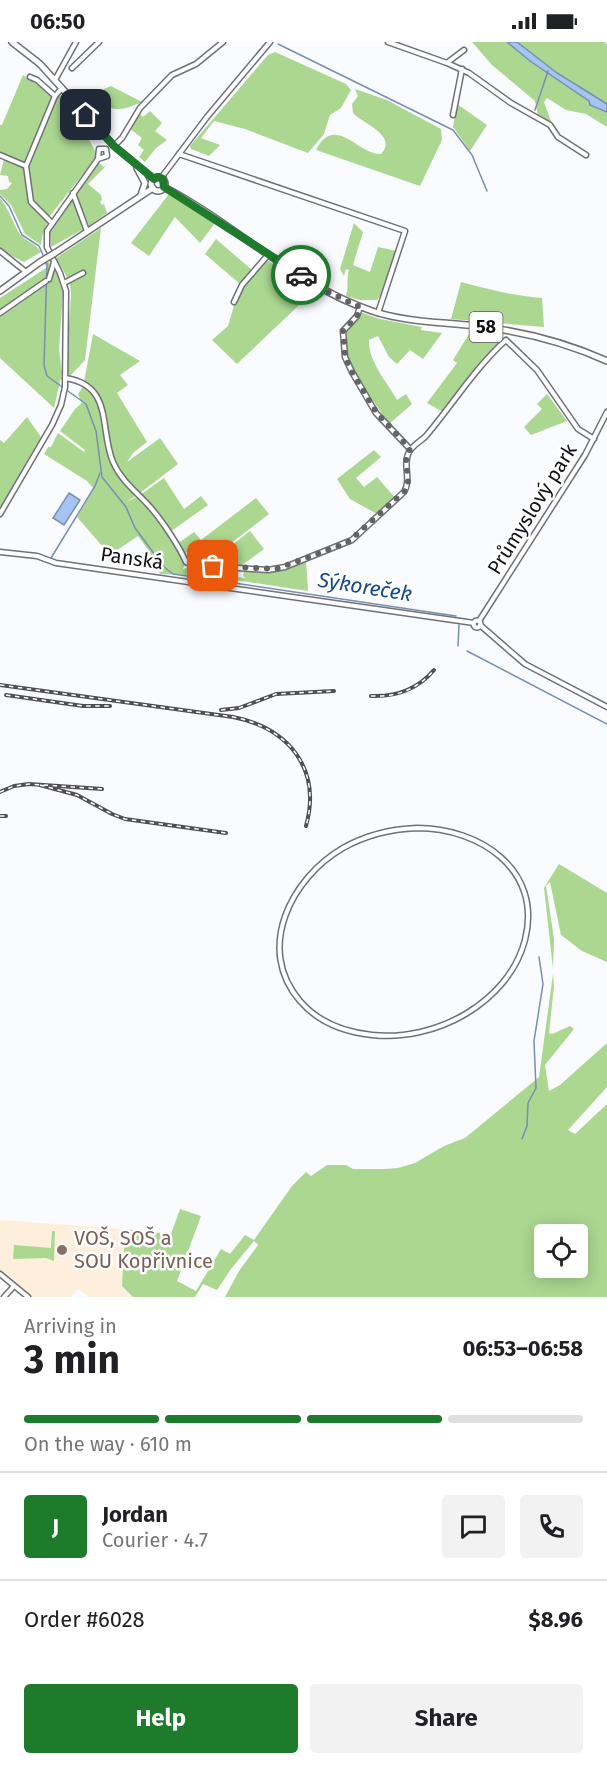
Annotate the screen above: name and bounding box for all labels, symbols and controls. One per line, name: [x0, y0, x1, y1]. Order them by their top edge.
text: 06:50: [30, 8, 85, 35]
pin: [60, 89, 111, 140]
icon: home: [69, 98, 102, 131]
courier: [271, 245, 331, 305]
icon: car: [285, 259, 318, 292]
road number: 58: [470, 312, 502, 342]
street label: Průmyslový park: [482, 439, 582, 579]
pin: [187, 540, 238, 591]
street label: Panská: [99, 542, 165, 574]
icon: bag: [196, 549, 229, 582]
water label: Sýkoreček: [315, 567, 414, 607]
map controls: [534, 1224, 588, 1278]
button: locate: [534, 1224, 588, 1278]
place label: VOŠ, SOŠ a SOU Kopřivnice: [74, 1226, 213, 1273]
marker: VOŠ, SOŠ a SOU Kopřivnice: [55, 1243, 69, 1257]
text: Arriving in: [24, 1314, 117, 1338]
text: 06:53–06:58: [462, 1335, 583, 1362]
text: 3 min: [24, 1337, 120, 1383]
text: On the way · 610 m: [24, 1432, 192, 1456]
button: chat: [442, 1495, 505, 1558]
button: phone: [520, 1495, 583, 1558]
text: Jordan: [102, 1501, 168, 1528]
text: J: [52, 1513, 59, 1540]
text: Courier · 4.7: [102, 1528, 208, 1552]
text: Order #6028: [24, 1606, 145, 1633]
text: $8.96: [529, 1606, 583, 1633]
button: Help: [24, 1684, 298, 1753]
button: Share: [310, 1684, 583, 1753]

